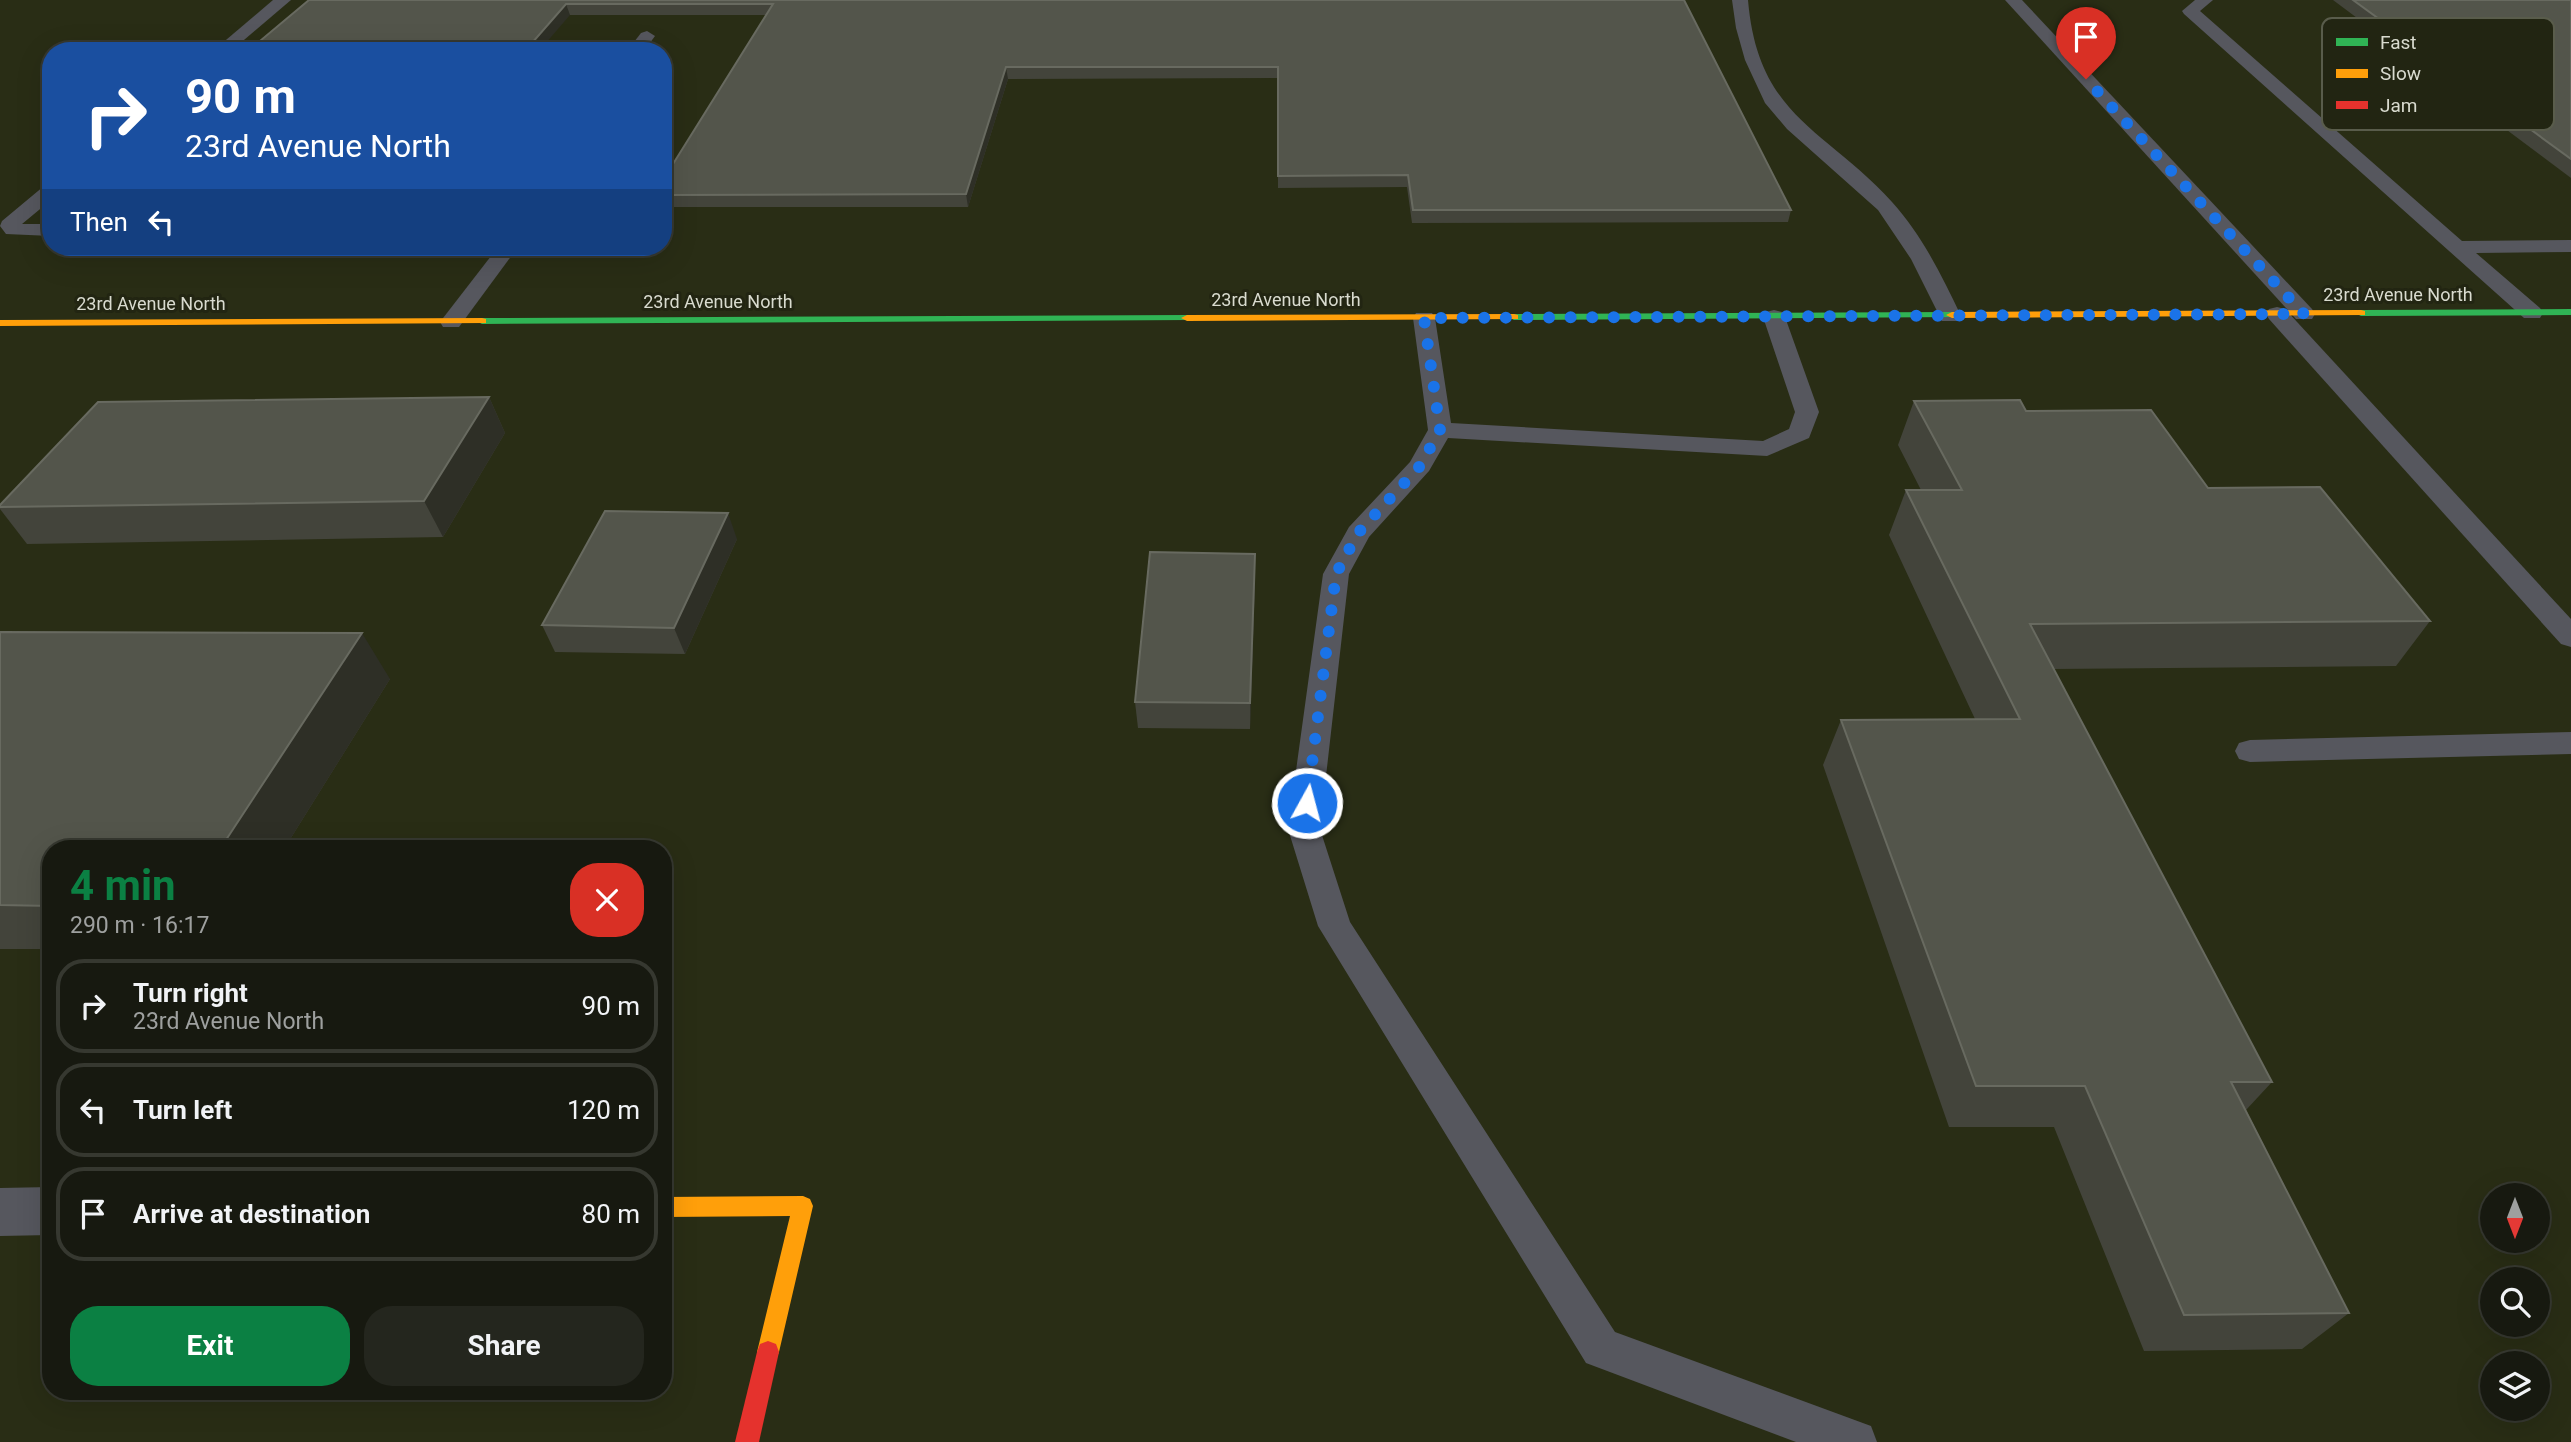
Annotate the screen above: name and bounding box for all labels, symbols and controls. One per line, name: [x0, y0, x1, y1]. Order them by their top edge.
pin: [2056, 7, 2116, 79]
icon: arrive: [2067, 18, 2105, 56]
legend: [2322, 18, 2554, 130]
text: Fast: [2380, 31, 2417, 54]
text: Slow: [2380, 62, 2421, 85]
text: 90 m: [185, 68, 296, 125]
icon: right: [70, 70, 161, 161]
text: Jam: [2380, 94, 2417, 117]
text: 23rd Avenue North: [185, 127, 451, 165]
icon: left: [142, 203, 180, 241]
text: Then: [70, 207, 128, 237]
street label: 23rd Avenue North: [2323, 284, 2473, 305]
street label: 23rd Avenue North: [1211, 289, 1361, 310]
street label: 23rd Avenue North: [643, 291, 793, 312]
street label: 23rd Avenue North: [76, 293, 226, 314]
position arrow: [1270, 766, 1344, 840]
text: 4 min: [70, 861, 176, 910]
button: close: [570, 863, 644, 937]
text: 290 m · 16:17: [70, 912, 209, 939]
text: Turn right: [133, 978, 248, 1008]
icon: right: [74, 987, 112, 1025]
text: 90 m: [582, 991, 640, 1021]
text: 23rd Avenue North: [133, 1008, 324, 1035]
icon: left: [74, 1091, 112, 1129]
text: Turn left: [133, 1095, 232, 1125]
text: 120 m: [567, 1095, 640, 1125]
north arrow: [2480, 1183, 2550, 1253]
map controls: [2480, 1183, 2550, 1421]
icon: arrive: [74, 1195, 112, 1233]
text: Arrive at destination: [133, 1199, 370, 1229]
text: 80 m: [582, 1199, 640, 1229]
button: search: [2480, 1267, 2550, 1337]
button: Exit: [70, 1306, 350, 1386]
button: Share: [364, 1306, 644, 1386]
button: layers: [2480, 1351, 2550, 1421]

